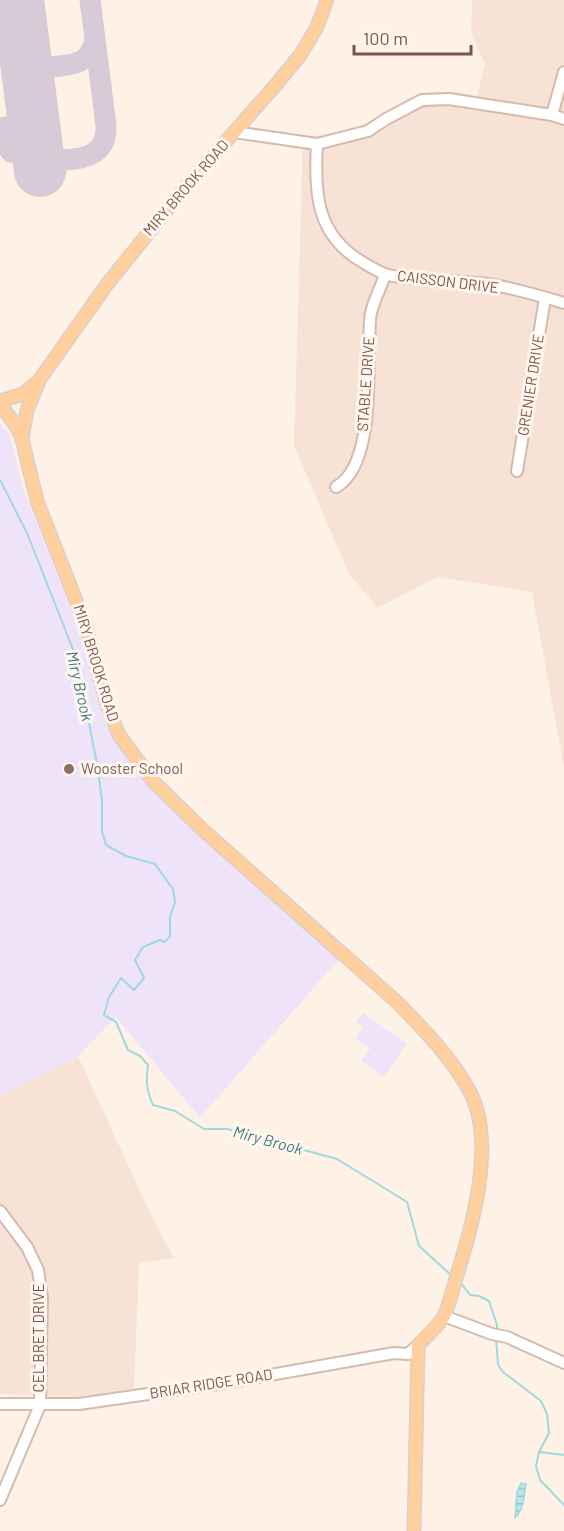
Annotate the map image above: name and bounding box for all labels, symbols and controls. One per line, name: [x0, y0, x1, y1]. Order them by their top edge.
scale bar: [354, 18, 471, 56]
text: 100 m: [363, 27, 408, 49]
street label: MIRY BROOK ROAD: [139, 136, 232, 239]
street label: CAISSON DRIVE: [396, 266, 500, 296]
street label: GRENIER DRIVE: [513, 333, 547, 437]
street label: STABLE DRIVE: [353, 336, 377, 432]
street label: MIRY BROOK ROAD: [71, 602, 123, 723]
water label: Miry Brook: [63, 649, 98, 723]
place label: Wooster School: [81, 759, 183, 777]
marker: Wooster School: [62, 762, 76, 776]
water label: Miry Brook: [231, 1121, 305, 1158]
street label: CEL BRET DRIVE: [29, 1284, 47, 1392]
street label: BRIAR RIDGE ROAD: [148, 1364, 274, 1402]

